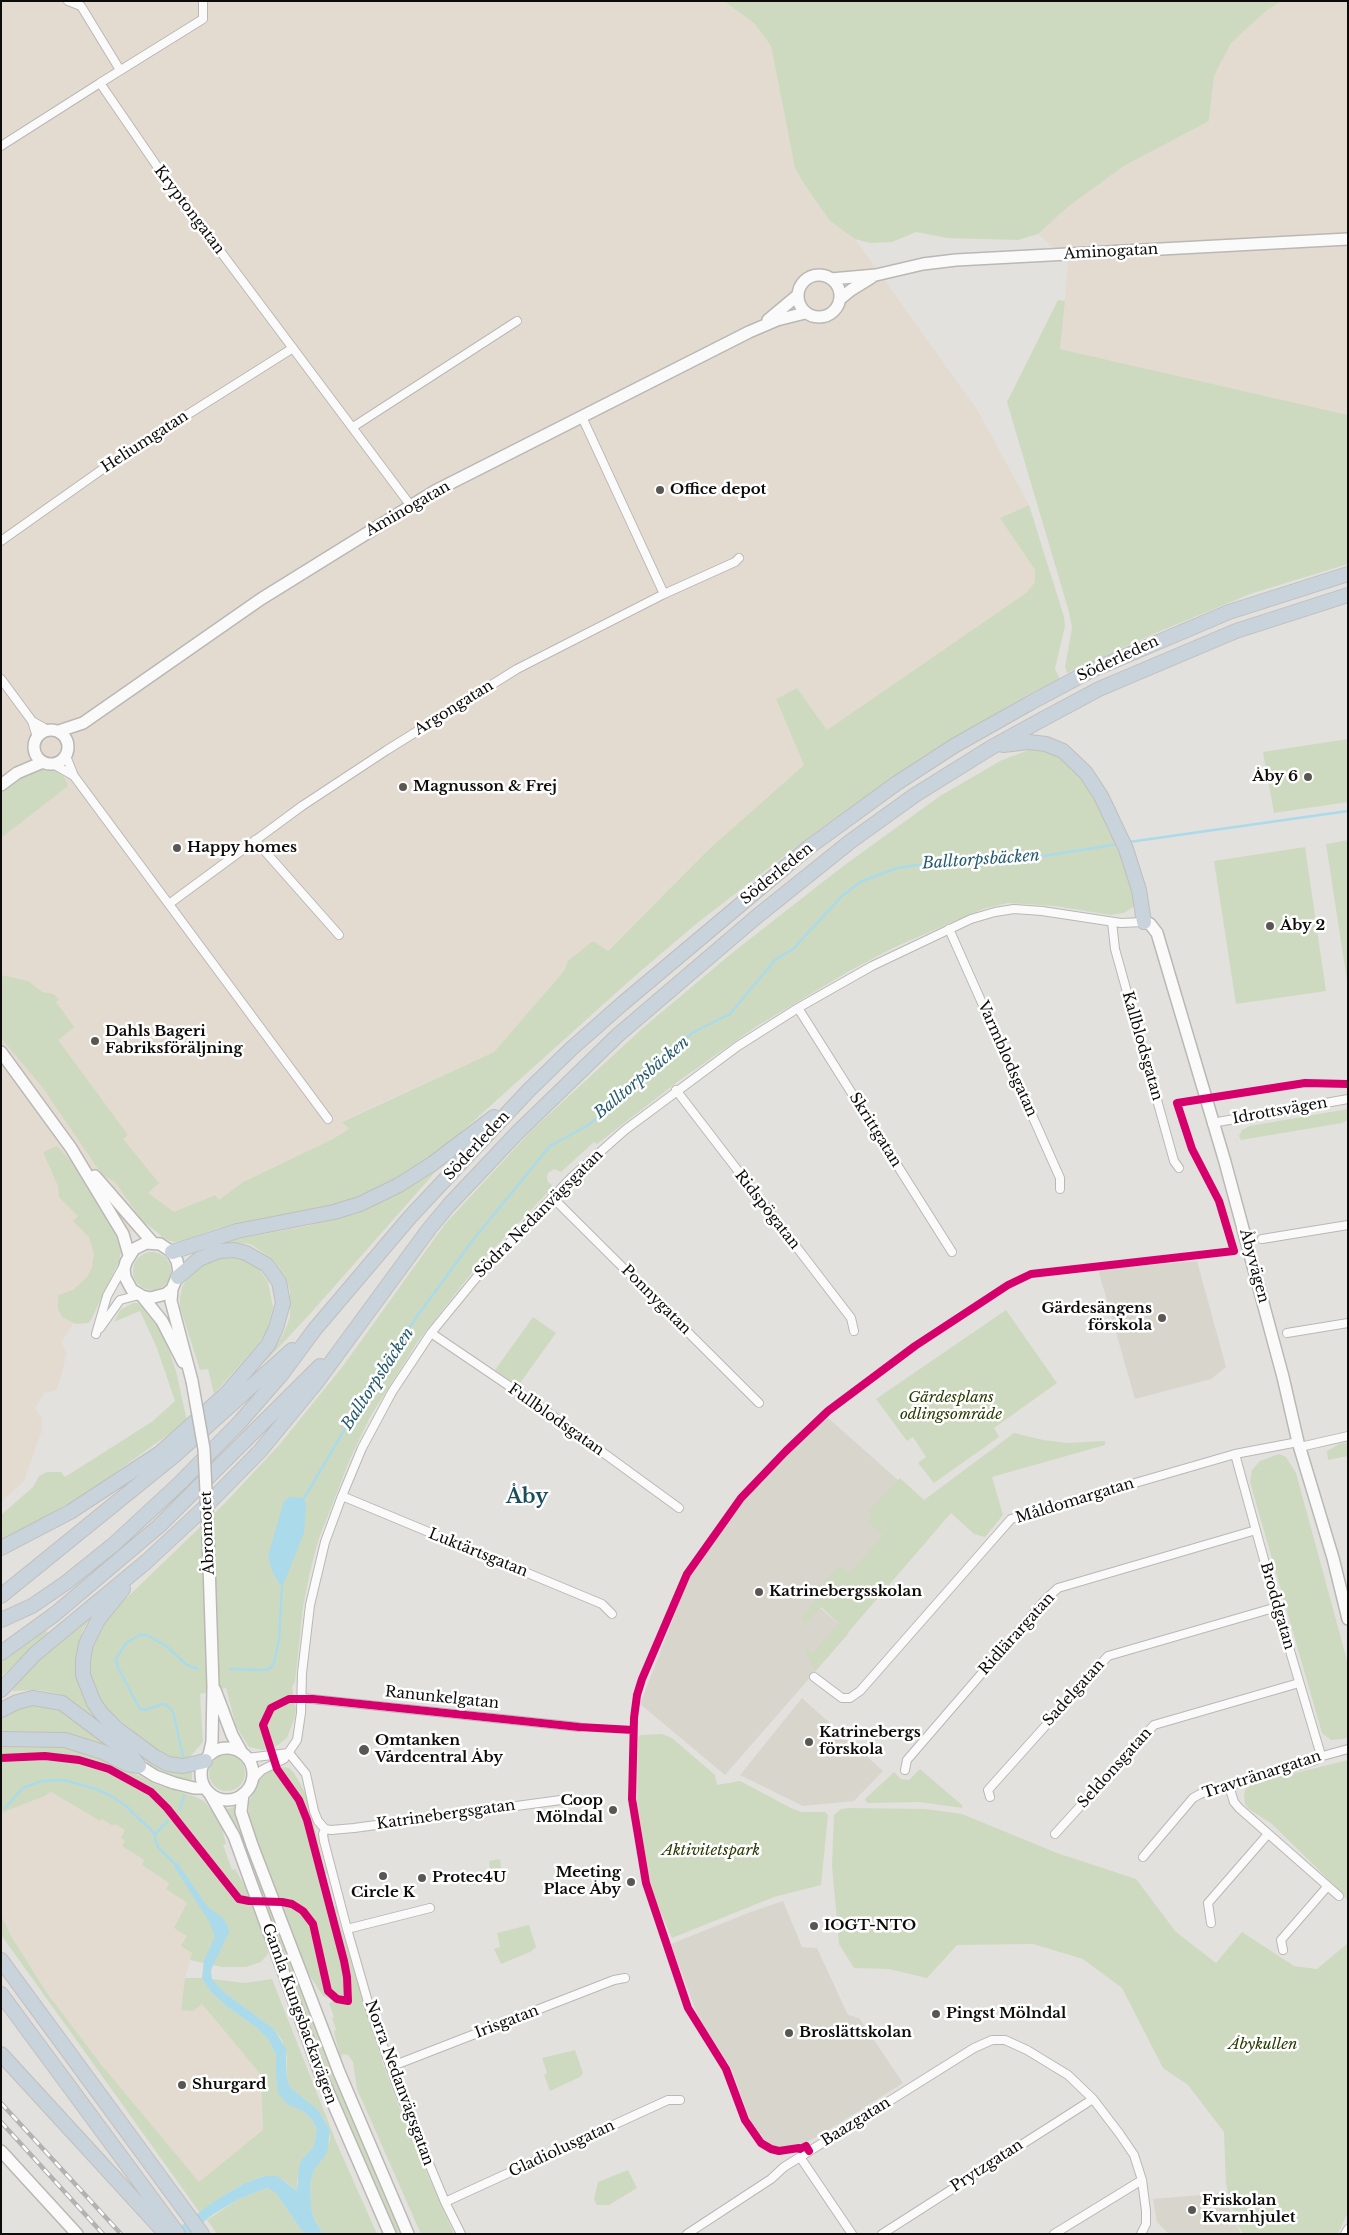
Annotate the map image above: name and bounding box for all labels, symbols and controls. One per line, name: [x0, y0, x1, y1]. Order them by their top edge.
street label: Kryptongatan: [150, 162, 228, 258]
street label: Aminogatan: [1063, 241, 1159, 263]
street label: Heliumgatan: [98, 407, 192, 477]
street label: Aminogatan: [363, 478, 453, 540]
place label: Office depot: [670, 481, 766, 499]
marker: Office depot: [654, 484, 666, 496]
street label: Söderleden: [1074, 632, 1162, 686]
street label: Argongatan: [411, 677, 497, 739]
place label: Åby 6: [1252, 768, 1298, 786]
marker: Åby 6: [1302, 771, 1314, 783]
place label: Magnusson & Frej: [413, 778, 557, 796]
marker: Magnusson & Frej: [397, 781, 409, 793]
place label: Happy homes: [187, 839, 297, 857]
street label: Söderleden: [737, 839, 817, 909]
marker: Happy homes: [171, 842, 183, 854]
water label: Balltorpsbäcken: [922, 846, 1040, 874]
place label: Åby 2: [1280, 917, 1325, 935]
marker: Åby 2: [1264, 920, 1276, 932]
street label: Kallblodsgatan: [1118, 989, 1166, 1103]
street label: Varmblodsgatan: [973, 998, 1041, 1120]
place label: Dahls Bageri Fabriksföräljning: [105, 1023, 243, 1058]
water label: Balltorpsbäcken: [591, 1033, 693, 1123]
marker: Dahls Bageri Fabriksföräljning: [89, 1035, 101, 1047]
street label: Skrittgatan: [845, 1090, 905, 1170]
street label: Idrottsvägen: [1231, 1094, 1329, 1128]
street label: Söderleden: [440, 1108, 514, 1184]
street label: Södra Nedanvägsgatan: [471, 1146, 607, 1282]
street label: Ridspögatan: [731, 1167, 803, 1253]
street label: Åbyvägen: [1235, 1227, 1273, 1305]
street label: Ponnygatan: [617, 1261, 695, 1339]
place label: Gärdesängens förskola: [1041, 1300, 1152, 1335]
marker: Gärdesängens förskola: [1156, 1312, 1168, 1324]
water label: Balltorpsbäcken: [338, 1324, 418, 1434]
street label: Fullblodsgatan: [505, 1380, 607, 1460]
park label: Gärdesplans odlingsområde: [900, 1389, 1002, 1424]
street label: Måldomargatan: [1014, 1474, 1136, 1528]
district label: Åby: [506, 1485, 548, 1509]
street label: Åbromotet: [198, 1491, 218, 1575]
street label: Luktärtsgatan: [426, 1525, 530, 1581]
street label: Broddgatan: [1256, 1560, 1298, 1652]
place label: Katrinebergsskolan: [769, 1583, 922, 1601]
marker: Katrinebergsskolan: [753, 1586, 765, 1598]
street label: Ridlärargatan: [975, 1589, 1059, 1679]
street label: Sadelgatan: [1039, 1656, 1109, 1730]
street label: Ranunkelgatan: [384, 1683, 500, 1713]
place label: Katrinebergs förskola: [819, 1724, 921, 1759]
street label: Seldonsgatan: [1074, 1724, 1156, 1812]
place label: Omtanken Vårdcentral Åby: [375, 1732, 503, 1767]
marker: Katrinebergs förskola: [803, 1736, 815, 1748]
marker: Omtanken Vårdcentral Åby: [357, 1743, 371, 1757]
street label: Travtränargatan: [1200, 1747, 1324, 1803]
place label: Coop Mölndal: [536, 1792, 603, 1827]
street label: Katrinebergsgatan: [376, 1796, 516, 1834]
marker: Coop Mölndal: [607, 1804, 619, 1816]
park label: Aktivitetspark: [662, 1842, 760, 1860]
place label: Meeting Place Åby: [543, 1864, 621, 1899]
place label: Protec4U: [432, 1869, 506, 1887]
marker: Circle K: [377, 1870, 389, 1882]
marker: Protec4U: [416, 1872, 428, 1884]
marker: Meeting Place Åby: [625, 1876, 637, 1888]
place label: Circle K: [351, 1884, 415, 1902]
place label: IOGT-NTO: [824, 1917, 916, 1935]
marker: IOGT-NTO: [808, 1920, 820, 1932]
street label: Gamla Kungsbackavägen: [258, 1921, 340, 2107]
street label: Norra Nedanvägsgatan: [361, 1998, 437, 2168]
street label: Irisgatan: [473, 2002, 541, 2042]
place label: Pingst Mölndal: [946, 2005, 1066, 2023]
marker: Pingst Mölndal: [930, 2008, 942, 2020]
place label: Broslättskolan: [799, 2024, 912, 2042]
marker: Broslättskolan: [783, 2027, 795, 2039]
park label: Åbykullen: [1229, 2036, 1297, 2054]
place label: Shurgard: [192, 2076, 266, 2094]
marker: Shurgard: [176, 2079, 188, 2091]
street label: Baazgatan: [818, 2094, 894, 2150]
street label: Gladiolusgatan: [506, 2117, 618, 2181]
street label: Prytzgatan: [947, 2136, 1027, 2196]
place label: Friskolan Kvarnhjulet: [1202, 2192, 1295, 2227]
marker: Friskolan Kvarnhjulet: [1186, 2204, 1198, 2216]

